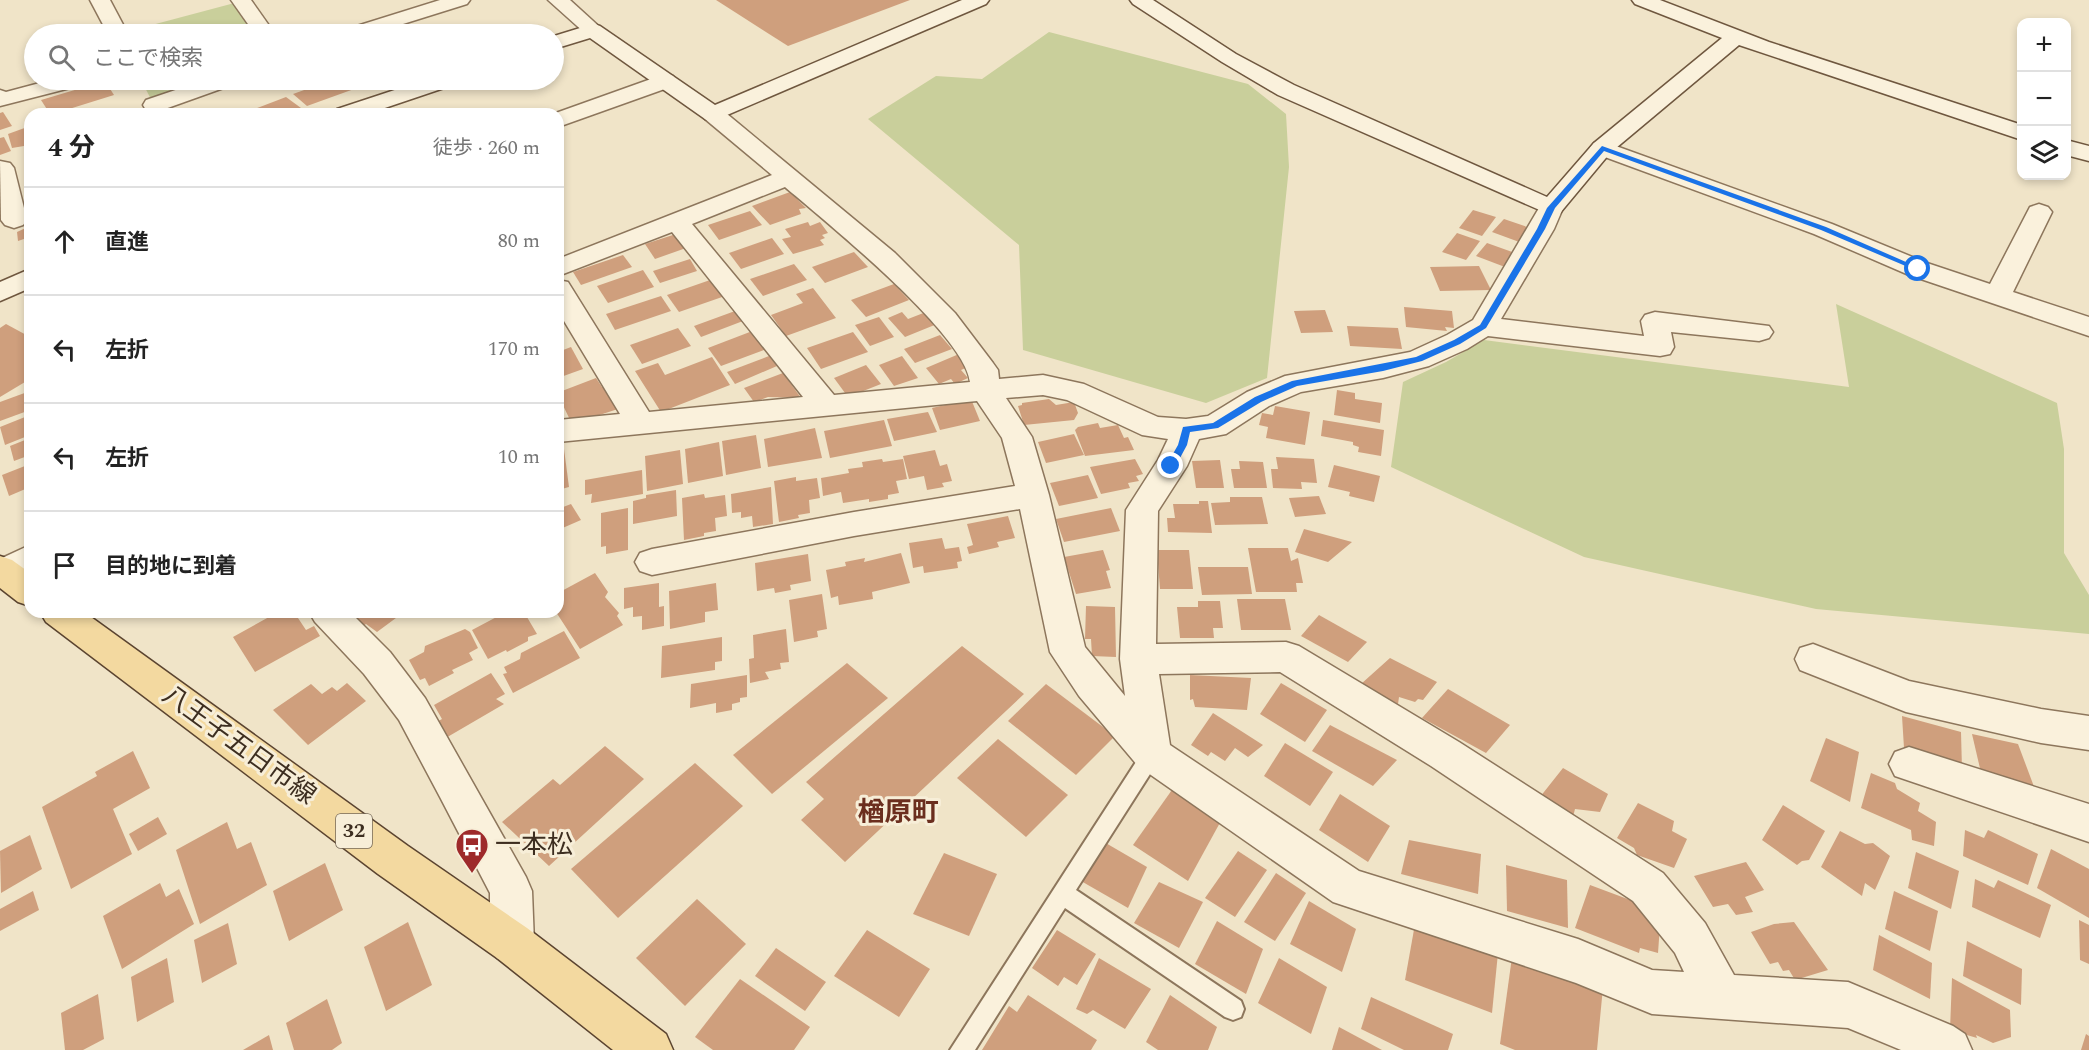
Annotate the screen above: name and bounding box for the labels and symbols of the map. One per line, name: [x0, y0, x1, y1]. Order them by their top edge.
route start: [1904, 255, 1930, 281]
route end: [1157, 452, 1183, 478]
street label: 八王子五日市線: [154, 675, 324, 815]
district label: 楢原町: [858, 792, 939, 834]
road number: 32: [336, 814, 372, 848]
place label: 一本松: [495, 825, 573, 865]
bus stop icon: 一本松: [454, 827, 490, 874]

